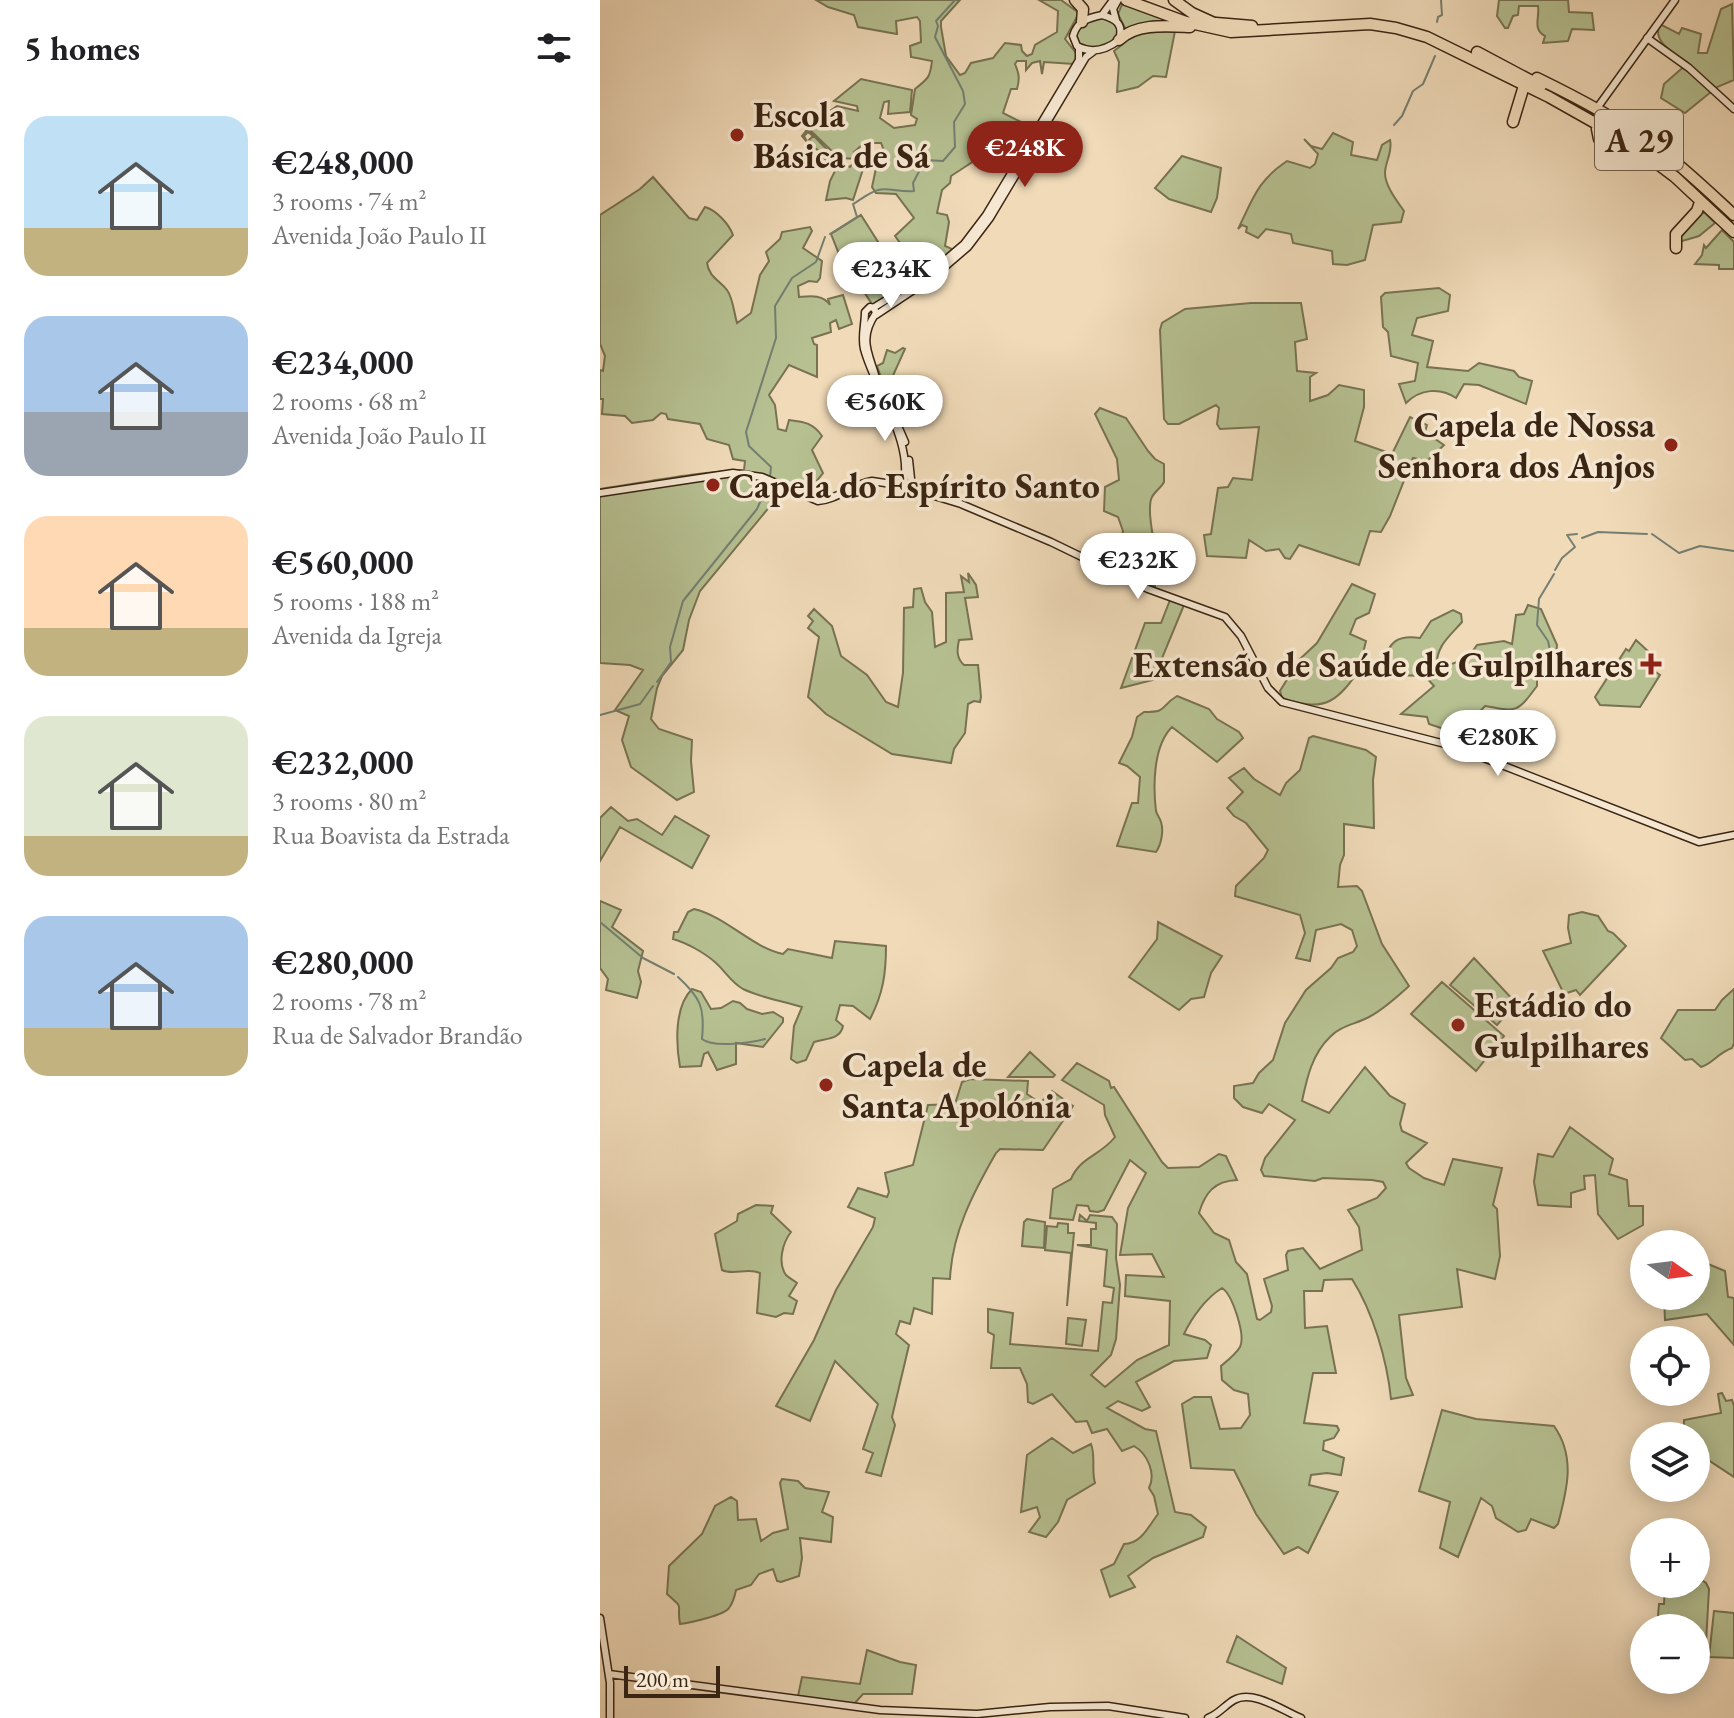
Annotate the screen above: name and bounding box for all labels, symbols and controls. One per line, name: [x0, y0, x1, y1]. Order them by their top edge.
text: 5 homes: [24, 26, 140, 70]
icon: filters: [532, 26, 576, 70]
place label: Escola Básica de Sá: [753, 91, 930, 179]
road number: A 29: [1595, 110, 1683, 170]
pin: €248K: [969, 121, 1081, 189]
marker: Escola Básica de Sá: [728, 126, 746, 144]
text: €248K: [985, 130, 1065, 164]
text: €248,000: [272, 140, 413, 184]
icon: home: [88, 148, 184, 244]
text: 3 rooms · 74 m²: [272, 184, 427, 218]
text: Avenida João Paulo II: [272, 218, 487, 252]
pin: €234K: [835, 242, 947, 310]
text: €234K: [851, 251, 931, 285]
text: €234,000: [272, 340, 413, 384]
icon: home: [88, 348, 184, 444]
pin: €560K: [829, 375, 941, 443]
text: 2 rooms · 68 m²: [272, 384, 427, 418]
text: €560K: [845, 384, 925, 418]
place label: Capela de Nossa Senhora dos Anjos: [1378, 401, 1655, 489]
text: Avenida João Paulo II: [272, 418, 487, 452]
marker: Capela de Nossa Senhora dos Anjos: [1662, 436, 1680, 454]
place label: Capela do Espírito Santo: [729, 462, 1100, 509]
marker: Capela do Espírito Santo: [704, 476, 722, 494]
pin: €232K: [1082, 533, 1194, 601]
text: €560,000: [272, 540, 413, 584]
text: €232K: [1098, 542, 1178, 576]
icon: home: [88, 548, 184, 644]
text: 5 rooms · 188 m²: [272, 584, 439, 618]
text: Avenida da Igreja: [272, 618, 442, 652]
place label: Extensão de Saúde de Gulpilhares: [1133, 641, 1633, 688]
marker: Extensão de Saúde de Gulpilhares: [1640, 653, 1662, 675]
pin: €280K: [1442, 710, 1554, 778]
text: €280K: [1458, 719, 1538, 753]
text: €232,000: [272, 740, 413, 784]
icon: home: [88, 748, 184, 844]
text: 3 rooms · 80 m²: [272, 784, 427, 818]
text: Rua Boavista da Estrada: [272, 818, 510, 852]
text: €280,000: [272, 940, 413, 984]
icon: home: [88, 948, 184, 1044]
place label: Estádio do Gulpilhares: [1474, 981, 1649, 1069]
text: 2 rooms · 78 m²: [272, 984, 427, 1018]
marker: Estádio do Gulpilhares: [1449, 1016, 1467, 1034]
text: Rua de Salvador Brandão: [272, 1018, 523, 1052]
place label: Capela de Santa Apolónia: [842, 1041, 1071, 1129]
marker: Capela de Santa Apolónia: [817, 1076, 835, 1094]
north arrow: [1630, 1230, 1710, 1310]
map controls: [1630, 1230, 1710, 1694]
button: locate: [1630, 1326, 1710, 1406]
button: layers: [1630, 1422, 1710, 1502]
button: +: [1630, 1518, 1710, 1598]
button: −: [1630, 1614, 1710, 1694]
scale bar: [624, 1662, 720, 1698]
text: 200 m: [636, 1665, 689, 1694]

